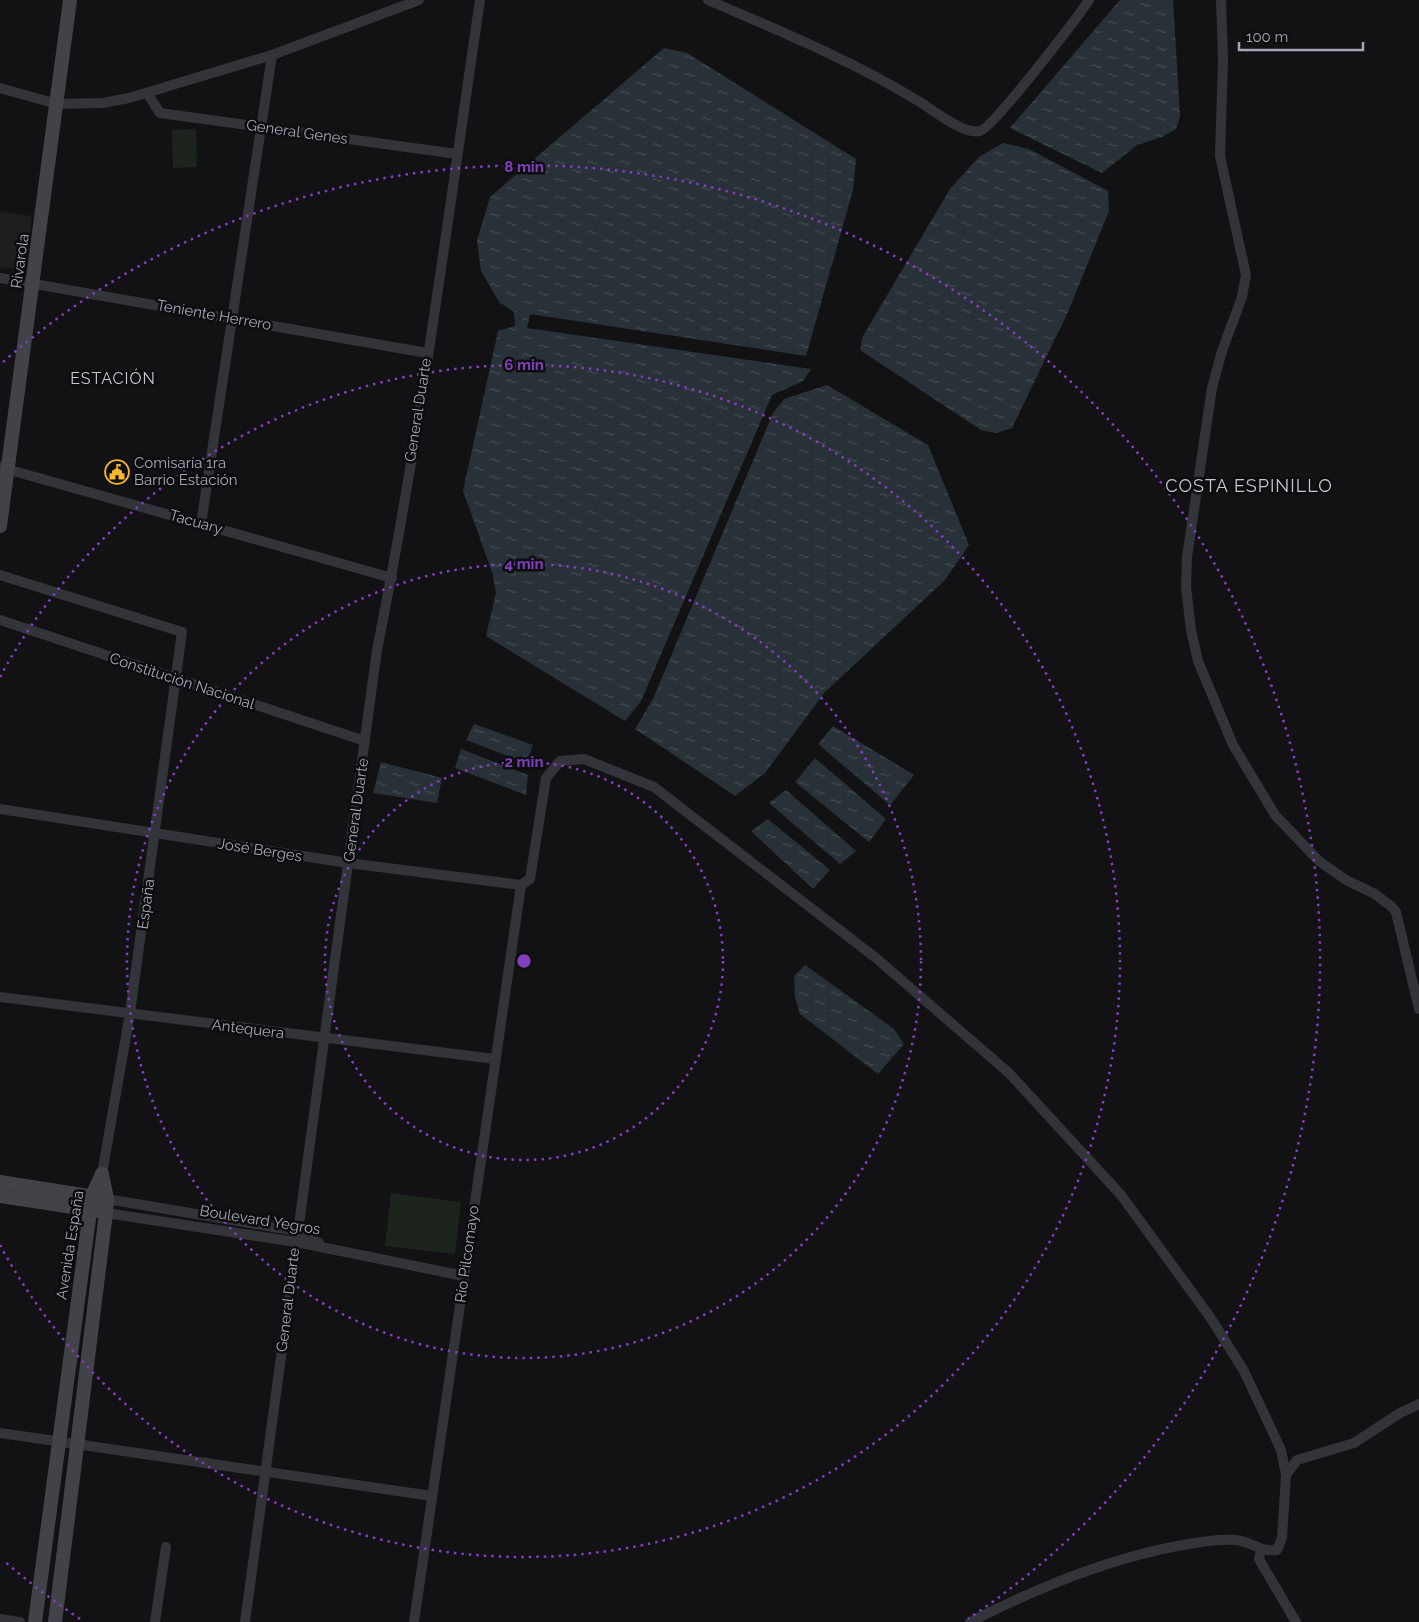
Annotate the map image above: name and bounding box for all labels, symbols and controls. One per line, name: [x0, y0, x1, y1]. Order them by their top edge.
scale bar: [1239, 20, 1363, 52]
text: 100 m: [1246, 28, 1288, 46]
street label: General Genes: [245, 116, 349, 148]
text: 8 min: [504, 158, 544, 176]
street label: Rivarola: [7, 232, 33, 290]
street label: Teniente Herrero: [155, 296, 273, 334]
text: 6 min: [504, 356, 544, 374]
street label: General Duarte: [401, 357, 435, 463]
district label: ESTACIÓN: [70, 368, 156, 388]
place label: Comisaría 1ra Barrio Estación: [134, 454, 237, 489]
public building icon: Comisaría 1ra Barrio Estación: [104, 459, 130, 485]
district label: COSTA ESPINILLO: [1165, 475, 1333, 496]
street label: Tacuary: [167, 506, 225, 538]
text: 4 min: [504, 555, 544, 573]
street label: Constitución Nacional: [107, 649, 258, 713]
text: 2 min: [505, 753, 543, 771]
street label: General Duarte: [340, 757, 372, 863]
street label: José Berges: [217, 834, 303, 866]
street label: España: [134, 878, 158, 930]
centre of rings: [515, 952, 533, 970]
street label: Antequera: [211, 1016, 285, 1042]
street label: Avenida España: [52, 1189, 88, 1301]
street label: Boulevard Yegros: [198, 1202, 322, 1238]
street label: Río Pilcomayo: [451, 1204, 483, 1304]
street label: General Duarte: [273, 1247, 303, 1353]

